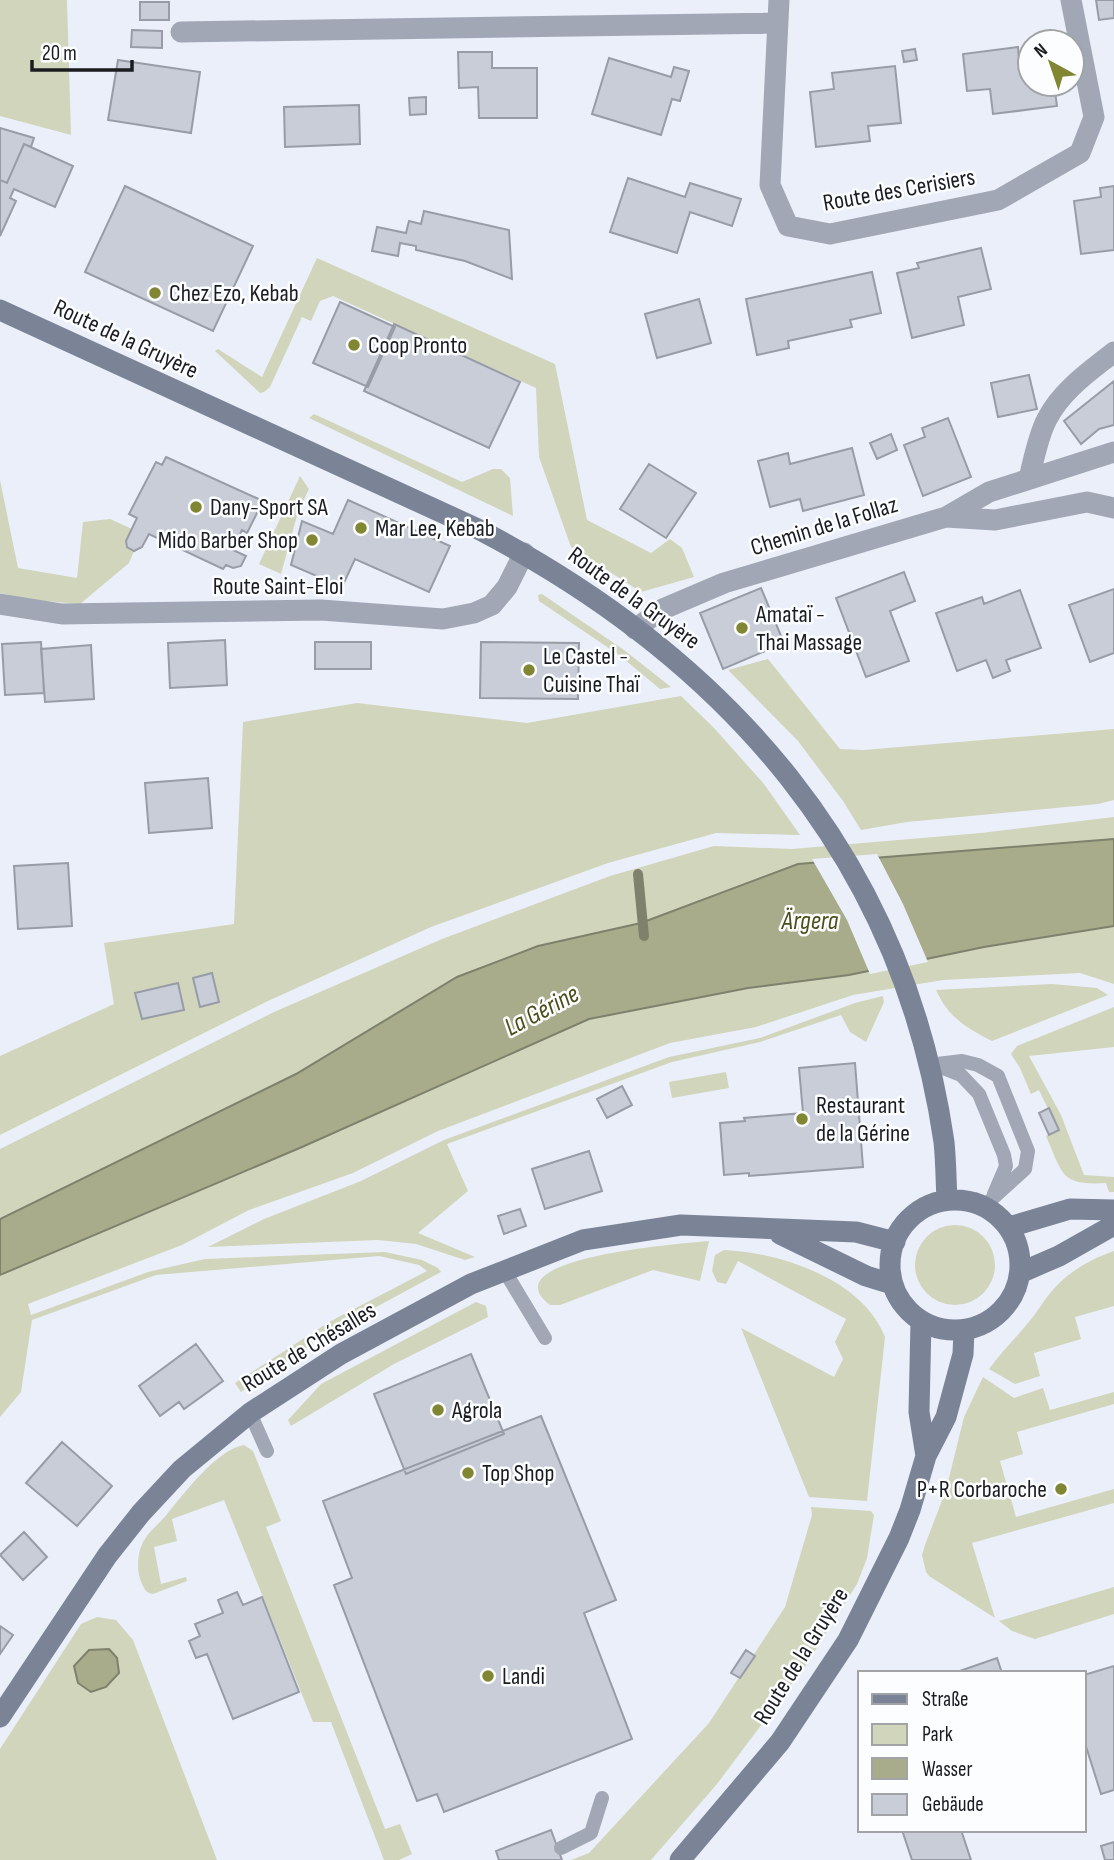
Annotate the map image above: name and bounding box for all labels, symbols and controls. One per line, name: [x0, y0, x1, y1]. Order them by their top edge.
scale bar: [32, 28, 131, 72]
north arrow: [1016, 28, 1086, 98]
text: N: [1030, 39, 1052, 63]
text: 20 m: [42, 41, 77, 66]
street label: Route des Cerisiers: [821, 162, 977, 218]
place label: Chez Ezo, Kebab: [169, 279, 299, 308]
marker: Chez Ezo, Kebab: [147, 285, 163, 301]
street label: Route de la Gruyère: [49, 293, 203, 385]
place label: Coop Pronto: [368, 331, 467, 360]
marker: Coop Pronto: [346, 337, 362, 353]
street label: Chemin de la Follaz: [747, 490, 901, 562]
place label: Dany-Sport SA: [210, 493, 328, 522]
marker: Dany-Sport SA: [188, 499, 204, 515]
place label: Mar Lee, Kebab: [375, 514, 495, 543]
marker: Mar Lee, Kebab: [353, 520, 369, 536]
place label: Mido Barber Shop: [158, 526, 298, 555]
marker: Mido Barber Shop: [304, 532, 320, 548]
street label: Route de la Gruyère: [562, 540, 706, 656]
street label: Route Saint-Eloi: [213, 572, 343, 601]
place label: Amataï - Thai Massage: [755, 600, 862, 657]
marker: Amataï - Thai Massage: [734, 620, 750, 636]
place label: Le Castel - Cuisine Thaï: [543, 642, 640, 699]
marker: Le Castel - Cuisine Thaï: [521, 662, 537, 678]
water label: Ärgera: [781, 906, 839, 937]
water label: La Gérine: [500, 979, 584, 1043]
place label: Restaurant de la Gérine: [816, 1091, 910, 1148]
marker: Restaurant de la Gérine: [794, 1111, 810, 1127]
street label: Route de Chésalles: [237, 1296, 381, 1398]
place label: Agrola: [451, 1396, 502, 1425]
marker: Agrola: [430, 1402, 446, 1418]
place label: Top Shop: [482, 1459, 554, 1488]
marker: Top Shop: [460, 1465, 476, 1481]
place label: P+R Corbaroche: [917, 1475, 1047, 1504]
marker: P+R Corbaroche: [1053, 1481, 1069, 1497]
street label: Route de la Gruyère: [747, 1582, 855, 1730]
place label: Landi: [502, 1662, 545, 1691]
marker: Landi: [480, 1668, 496, 1684]
legend: [858, 1671, 1086, 1832]
text: Straße: [922, 1687, 968, 1712]
text: Park: [922, 1722, 953, 1747]
text: Wasser: [922, 1757, 973, 1782]
text: Gebäude: [922, 1792, 984, 1817]

